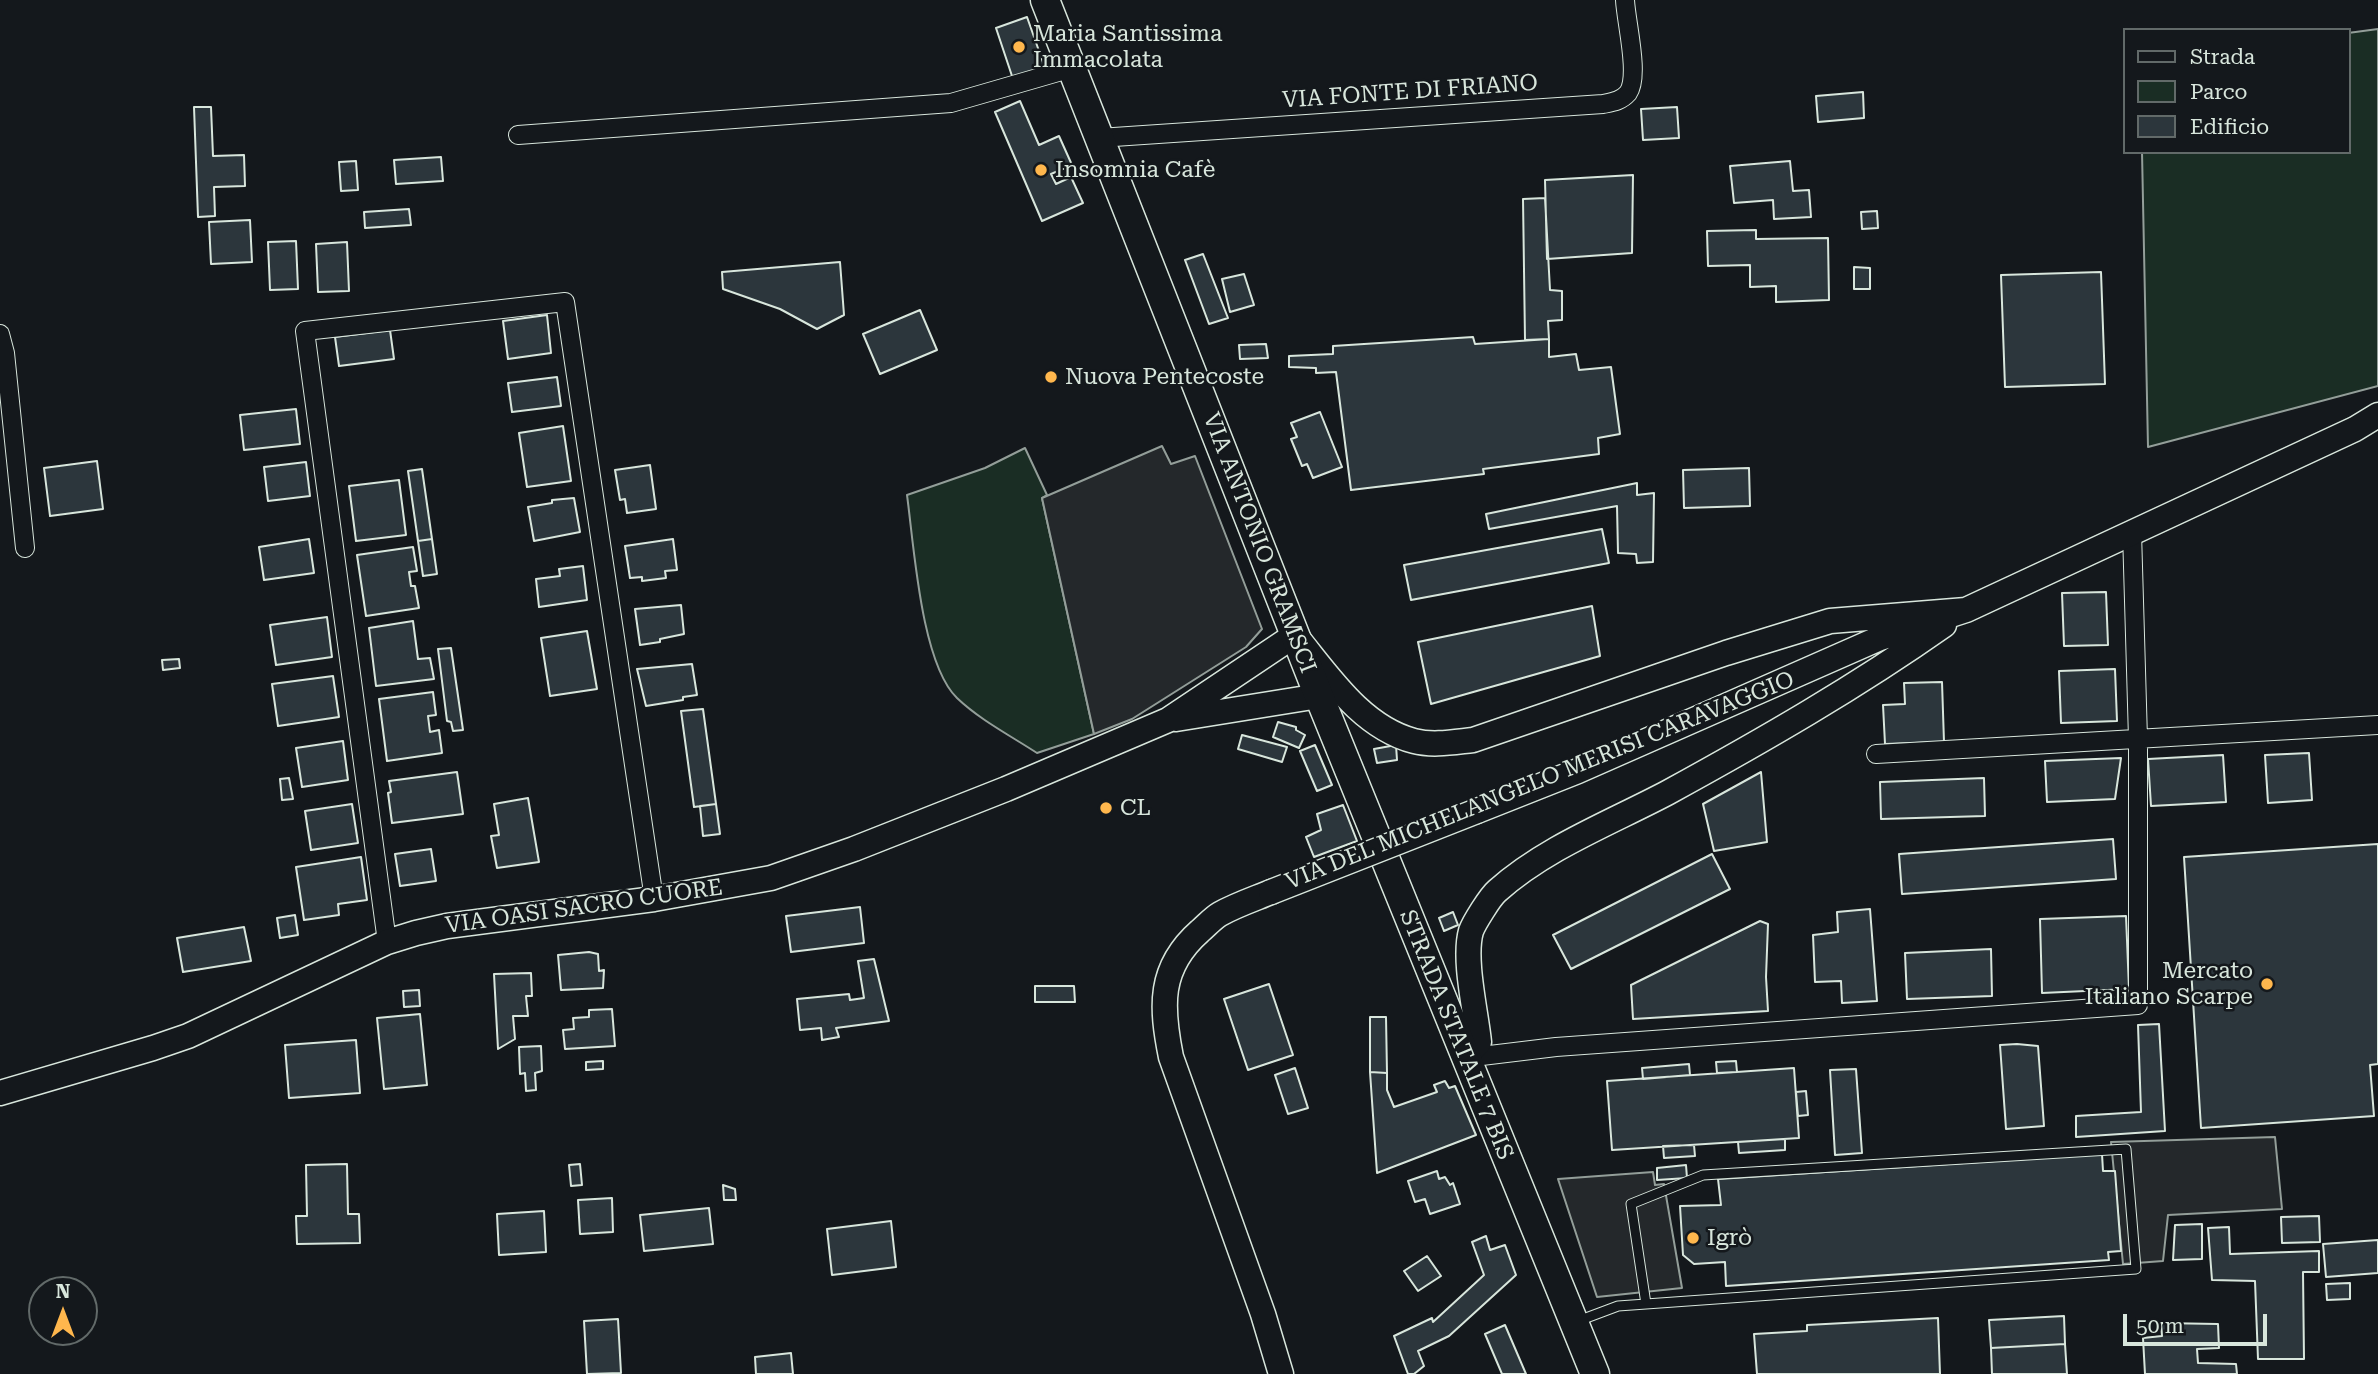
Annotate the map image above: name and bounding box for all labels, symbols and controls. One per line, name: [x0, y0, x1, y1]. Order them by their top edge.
place label: Maria Santissima Immacolata: [1033, 20, 1223, 74]
legend: [2122, 28, 2350, 154]
marker: Maria Santissima Immacolata: [1011, 39, 1027, 55]
text: Strada: [2190, 45, 2255, 69]
street label: VIA FONTE DI FRIANO: [1281, 69, 1539, 115]
text: Parco: [2190, 80, 2247, 104]
text: Edificio: [2190, 115, 2269, 139]
place label: Insomnia Cafè: [1055, 156, 1215, 184]
marker: Insomnia Cafè: [1033, 162, 1049, 178]
place label: Nuova Pentecoste: [1065, 363, 1264, 391]
marker: Nuova Pentecoste: [1043, 369, 1059, 385]
street label: VIA ANTONIO GRAMSCI: [1197, 409, 1321, 677]
street label: VIA DEL MICHELANGELO MERISI CARAVAGGIO: [1282, 666, 1798, 896]
place label: CL: [1120, 794, 1151, 822]
marker: CL: [1098, 800, 1114, 816]
street label: VIA OASI SACRO CUORE: [444, 874, 724, 940]
street label: STRADA STATALE 7 BIS: [1393, 906, 1519, 1164]
place label: Mercato Italiano Scarpe: [2085, 957, 2253, 1011]
marker: Mercato Italiano Scarpe: [2259, 976, 2275, 992]
place label: Igrò: [1707, 1224, 1752, 1252]
marker: Igrò: [1685, 1230, 1701, 1246]
north arrow: [28, 1276, 98, 1346]
text: N: [56, 1280, 70, 1303]
scale bar: [2126, 1300, 2270, 1344]
text: 50 m: [2136, 1314, 2184, 1338]

